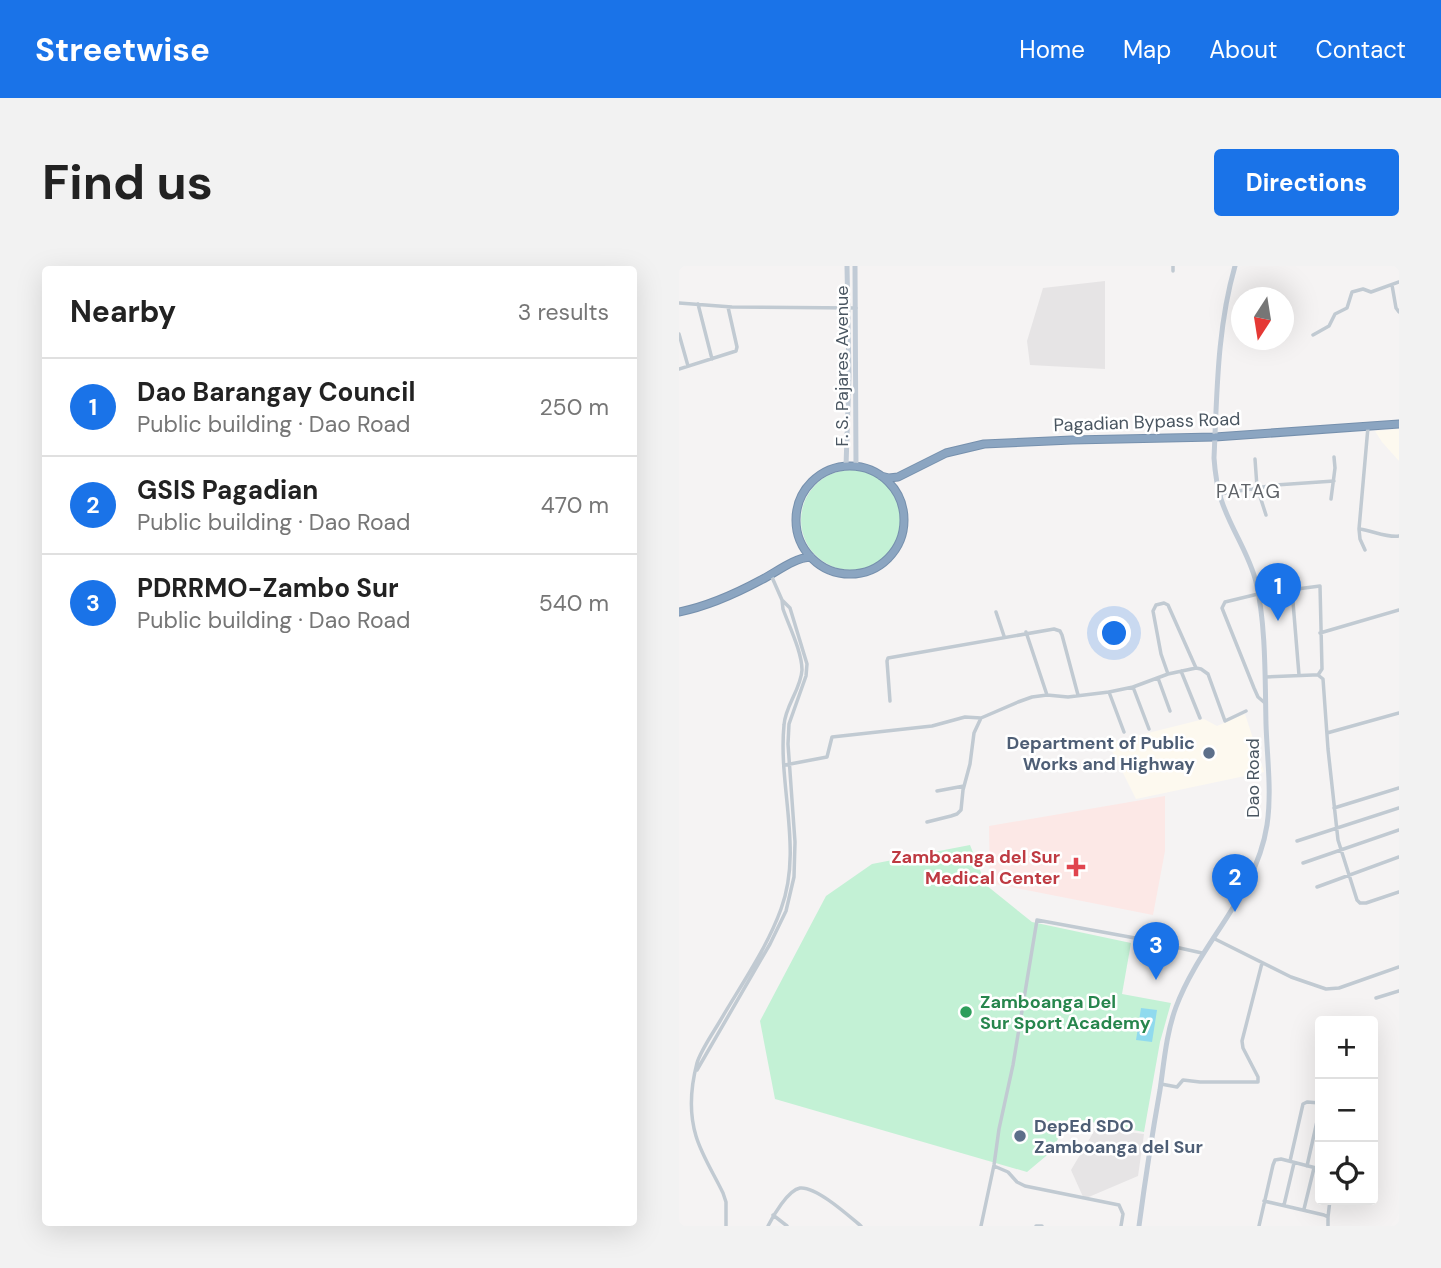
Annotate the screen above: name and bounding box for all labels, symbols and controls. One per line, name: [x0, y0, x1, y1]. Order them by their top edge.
text: Streetwise: [35, 28, 210, 71]
text: Home: [1019, 34, 1085, 65]
text: Map: [1123, 34, 1171, 65]
text: About: [1209, 34, 1278, 65]
text: Contact: [1316, 34, 1406, 65]
button: Directions: [1214, 149, 1399, 216]
text: Find us: [42, 150, 213, 214]
street label: F. S. Pajares Avenue: [830, 285, 854, 447]
north arrow: [1231, 287, 1294, 350]
text: Nearby: [70, 292, 176, 331]
text: 3 results: [518, 297, 609, 327]
text: Dao Barangay Council: [137, 375, 415, 409]
text: 1: [89, 392, 97, 422]
text: 250 m: [539, 392, 609, 422]
street label: Pagadian Bypass Road: [1053, 407, 1241, 437]
text: Public building · Dao Road: [137, 409, 410, 439]
text: GSIS Pagadian: [137, 473, 318, 507]
district label: PATAG: [1216, 479, 1282, 504]
text: 2: [86, 490, 100, 520]
text: 470 m: [541, 490, 609, 520]
text: Public building · Dao Road: [137, 507, 410, 537]
pin: 1: [1255, 563, 1301, 621]
text: PDRRMO-Zambo Sur: [137, 571, 399, 605]
text: 3: [86, 588, 100, 618]
text: 540 m: [539, 588, 609, 618]
text: Public building · Dao Road: [137, 605, 410, 635]
your location: [1097, 616, 1131, 650]
place label: Department of Public Works and Highway: [1007, 731, 1195, 776]
street label: Dao Road: [1241, 738, 1265, 818]
marker: Department of Public Works and Highway: [1201, 745, 1217, 761]
place label: Zamboanga del Sur Medical Center: [891, 845, 1060, 890]
pin: 2: [1212, 854, 1258, 912]
marker: Zamboanga del Sur Medical Center: [1066, 857, 1086, 877]
pin: 3: [1133, 922, 1179, 980]
place label: Zamboanga Del Sur Sport Academy: [980, 990, 1151, 1035]
marker: Zamboanga Del Sur Sport Academy: [958, 1004, 974, 1020]
map controls: [1315, 1016, 1378, 1205]
button: +: [1315, 1016, 1378, 1079]
button: −: [1315, 1079, 1378, 1142]
place label: DepEd SDO Zamboanga del Sur: [1034, 1114, 1203, 1159]
marker: DepEd SDO Zamboanga del Sur: [1012, 1128, 1028, 1144]
button: locate: [1315, 1142, 1378, 1205]

